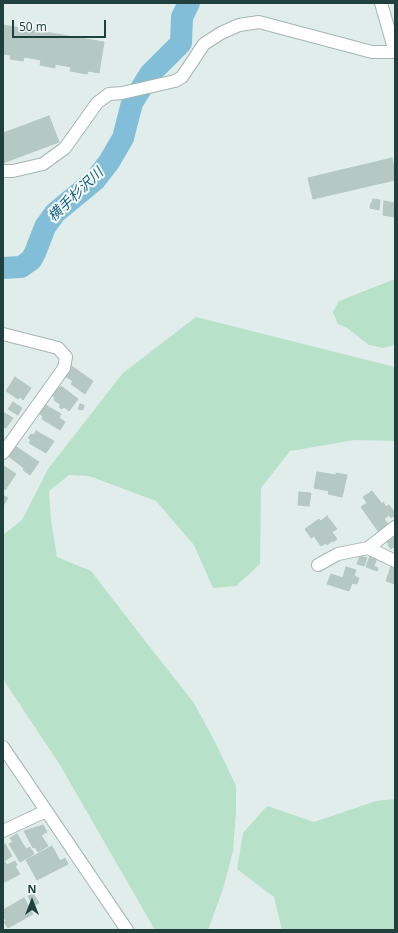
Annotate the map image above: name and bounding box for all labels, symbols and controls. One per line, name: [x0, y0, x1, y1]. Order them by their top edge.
scale bar: [14, 12, 108, 38]
text: 50 m: [19, 18, 47, 35]
water label: 横手杉沢川: [45, 165, 107, 225]
north arrow: [12, 881, 52, 921]
text: N: [28, 881, 36, 896]

